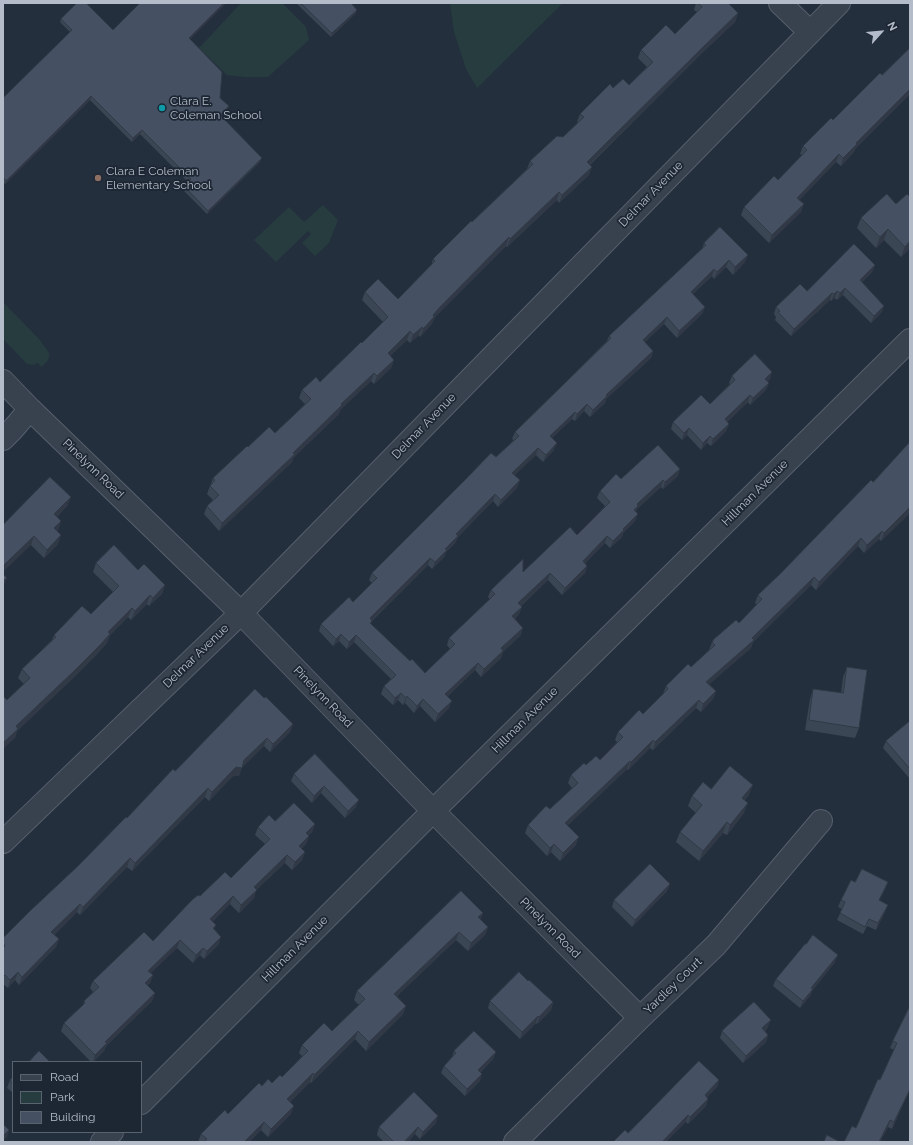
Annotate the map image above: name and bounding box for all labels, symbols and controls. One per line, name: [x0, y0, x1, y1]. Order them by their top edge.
north arrow: [861, 12, 901, 52]
text: N: [884, 20, 900, 33]
place label: Clara E. Coleman School: [170, 94, 262, 122]
marker: Clara E. Coleman School: [157, 103, 167, 113]
street label: Delmar Avenue: [616, 158, 686, 230]
place label: Clara E Coleman Elementary School: [106, 164, 211, 192]
marker: Clara E Coleman Elementary School: [93, 173, 103, 183]
street label: Delmar Avenue: [389, 390, 459, 462]
street label: Pinelynn Road: [59, 436, 127, 502]
street label: Hillman Avenue: [719, 457, 791, 529]
street label: Delmar Avenue: [160, 621, 232, 691]
street label: Pinelynn Road: [290, 663, 356, 731]
street label: Hillman Avenue: [489, 684, 561, 756]
street label: Pinelynn Road: [517, 895, 583, 961]
street label: Hillman Avenue: [259, 913, 331, 985]
street label: Yardley Court: [641, 955, 705, 1017]
legend: [12, 1061, 142, 1133]
text: Road: [50, 1070, 79, 1084]
text: Park: [50, 1090, 75, 1104]
text: Building: [50, 1110, 96, 1124]

